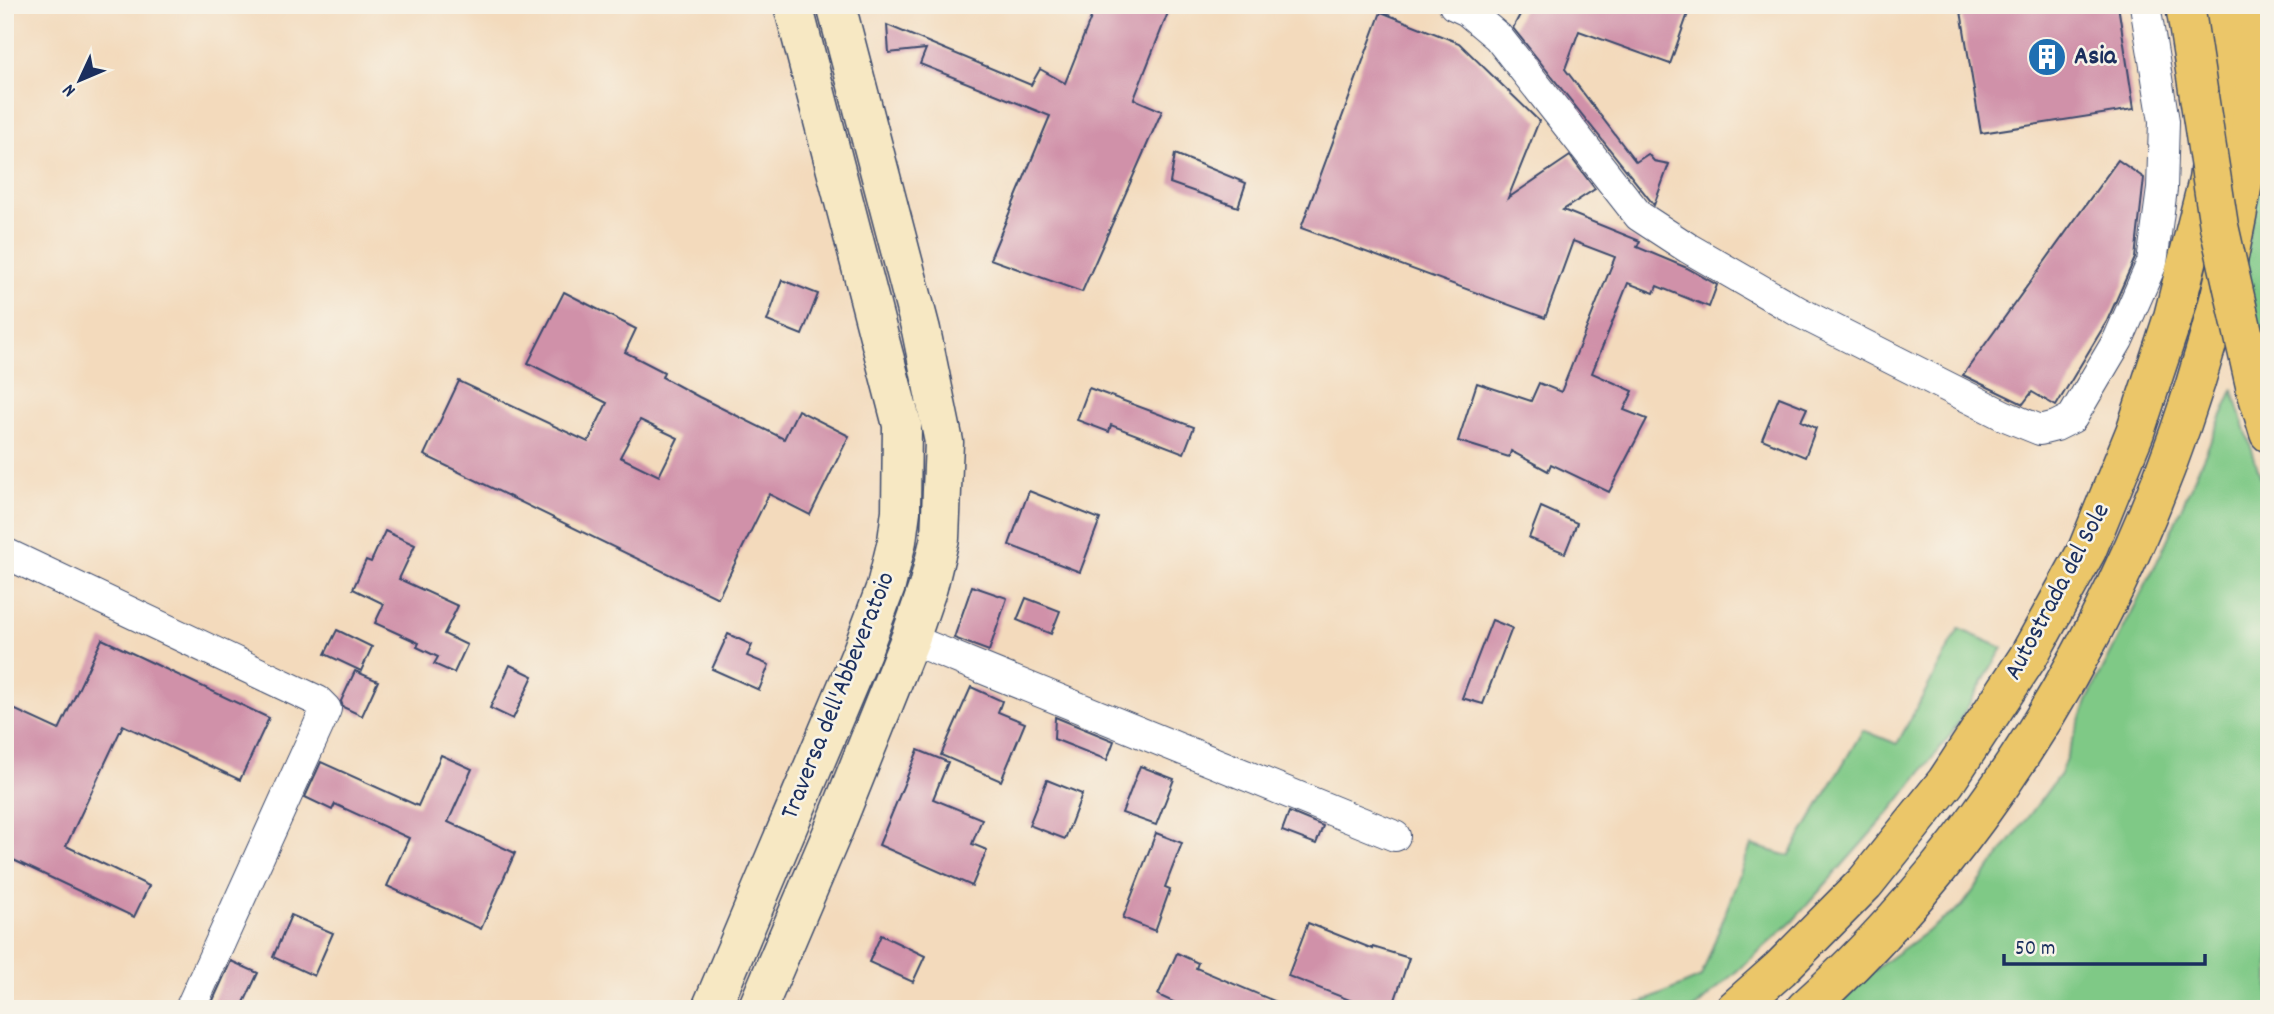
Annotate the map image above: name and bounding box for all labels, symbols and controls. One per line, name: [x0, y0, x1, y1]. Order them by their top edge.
building icon: Asia: [2026, 36, 2068, 78]
place label: Asia: [2074, 39, 2117, 76]
north arrow: [46, 46, 116, 116]
text: N: [57, 77, 83, 102]
street label: Autostrada del Sole: [1996, 497, 2120, 687]
street label: Traversa dell'Abbeveratoio: [772, 567, 906, 825]
scale bar: [2004, 923, 2206, 967]
text: 50 m: [2015, 935, 2055, 965]

